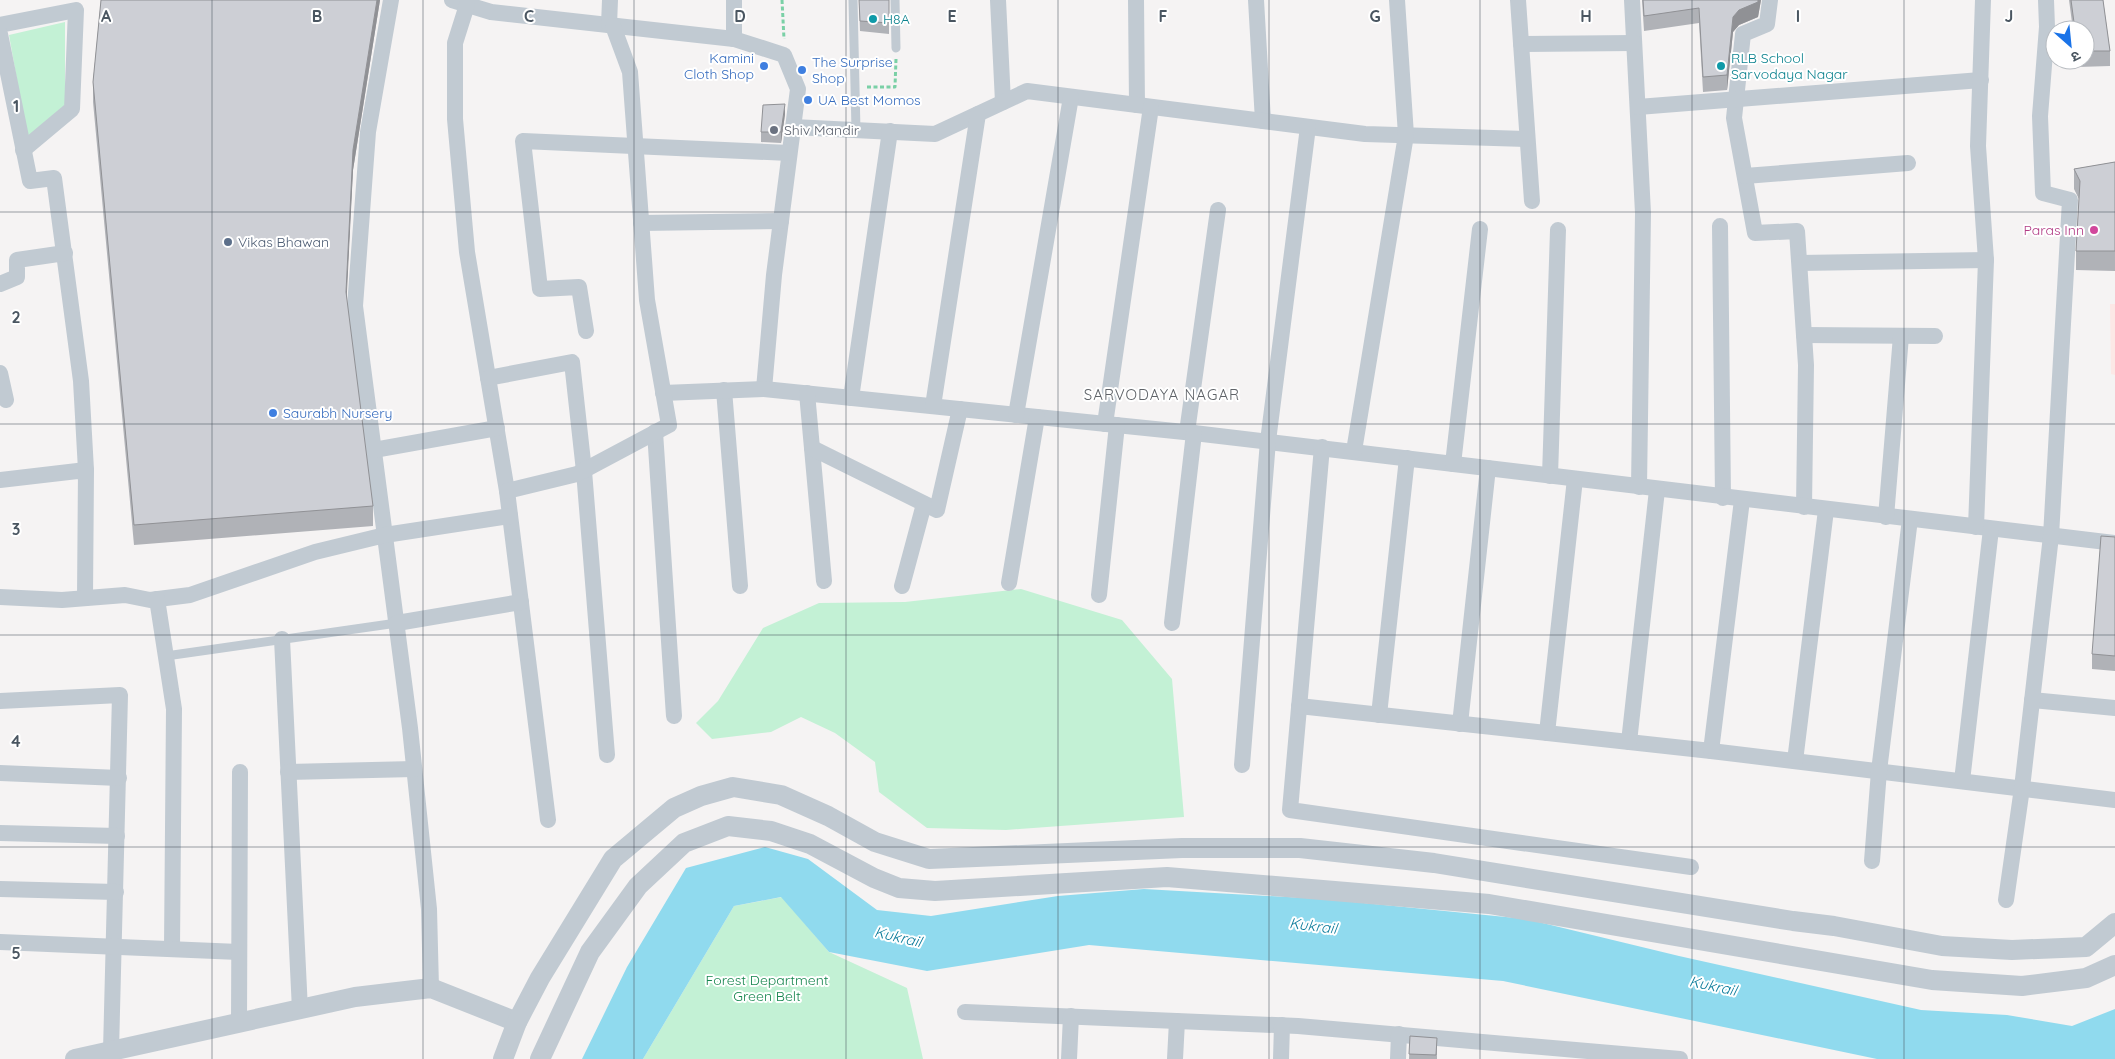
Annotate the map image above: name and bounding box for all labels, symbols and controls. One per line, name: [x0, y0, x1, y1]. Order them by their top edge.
text: A: [101, 6, 112, 26]
text: B: [312, 6, 322, 26]
text: C: [524, 6, 534, 26]
text: D: [734, 6, 746, 26]
text: E: [947, 6, 957, 26]
text: F: [1159, 6, 1168, 26]
text: G: [1369, 6, 1381, 26]
text: H: [1580, 6, 1592, 26]
text: I: [1796, 6, 1800, 26]
text: J: [2005, 6, 2013, 26]
place label: H8A: [883, 10, 910, 28]
marker: H8A: [867, 13, 879, 25]
north arrow: [2045, 20, 2095, 70]
text: उ: [2067, 47, 2084, 67]
place label: Kamini Cloth Shop: [684, 49, 754, 83]
place label: RLB School Sarvodaya Nagar: [1731, 49, 1848, 83]
place label: The Surprise Shop: [812, 53, 893, 87]
marker: Kamini Cloth Shop: [758, 60, 770, 72]
marker: RLB School Sarvodaya Nagar: [1715, 60, 1727, 72]
marker: The Surprise Shop: [796, 64, 808, 76]
place label: UA Best Momos: [818, 91, 921, 109]
marker: UA Best Momos: [802, 94, 814, 106]
text: 1: [13, 96, 19, 116]
place label: Shiv Mandir: [784, 121, 860, 139]
marker: Shiv Mandir: [768, 124, 780, 136]
place label: Paras Inn: [2023, 221, 2084, 239]
marker: Paras Inn: [2088, 224, 2100, 236]
place label: Vikas Bhawan: [238, 233, 329, 251]
marker: Vikas Bhawan: [222, 236, 234, 248]
text: 2: [11, 307, 21, 327]
district label: SARVODAYA NAGAR: [1084, 385, 1240, 404]
place label: Saurabh Nursery: [283, 404, 393, 422]
marker: Saurabh Nursery: [267, 407, 279, 419]
text: 3: [12, 519, 20, 539]
text: 4: [11, 731, 21, 751]
water label: Kukrail: [1288, 913, 1339, 938]
water label: Kukrail: [873, 922, 925, 951]
text: 5: [11, 943, 21, 963]
park label: Forest Department Green Belt: [705, 971, 829, 1005]
water label: Kukrail: [1688, 971, 1740, 1000]

